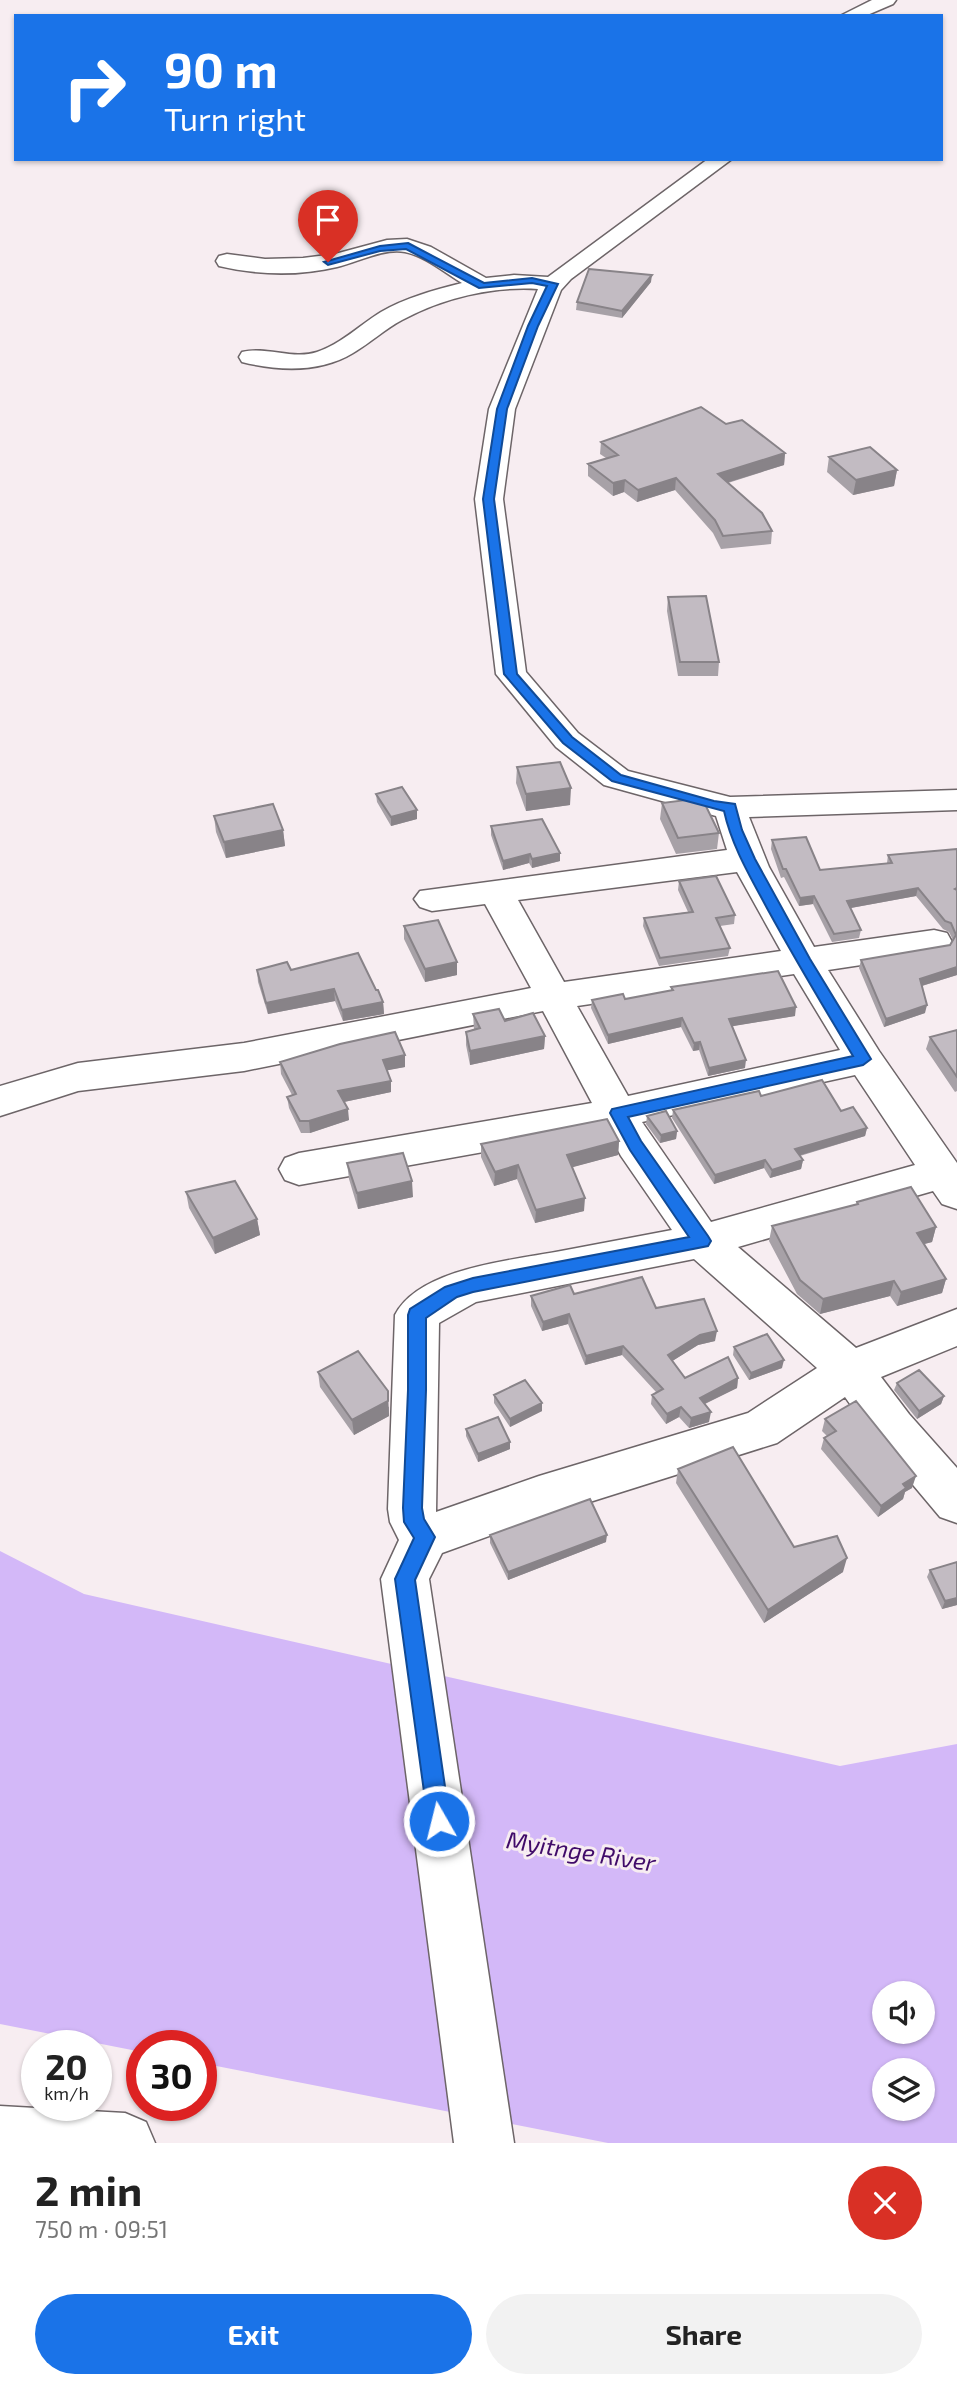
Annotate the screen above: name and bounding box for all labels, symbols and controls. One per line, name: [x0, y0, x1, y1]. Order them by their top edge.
text: 90 m: [164, 39, 278, 98]
icon: right: [49, 42, 140, 133]
text: Turn right: [164, 99, 306, 137]
pin: [298, 190, 358, 262]
icon: arrive: [309, 201, 347, 239]
position arrow: [402, 1784, 476, 1858]
water label: Myitnge River: [505, 1824, 658, 1877]
map controls: [872, 1981, 935, 2121]
button: sound: [872, 1981, 935, 2044]
speed limit sign: 30: [126, 2030, 217, 2121]
text: 20: [45, 2045, 88, 2087]
button: layers: [872, 2058, 935, 2121]
text: km/h: [44, 2082, 89, 2104]
text: 2 min: [35, 2164, 142, 2214]
button: close: [848, 2166, 922, 2240]
text: 750 m · 09:51: [35, 2215, 168, 2243]
button: Exit: [35, 2294, 472, 2374]
button: Share: [486, 2294, 922, 2374]

